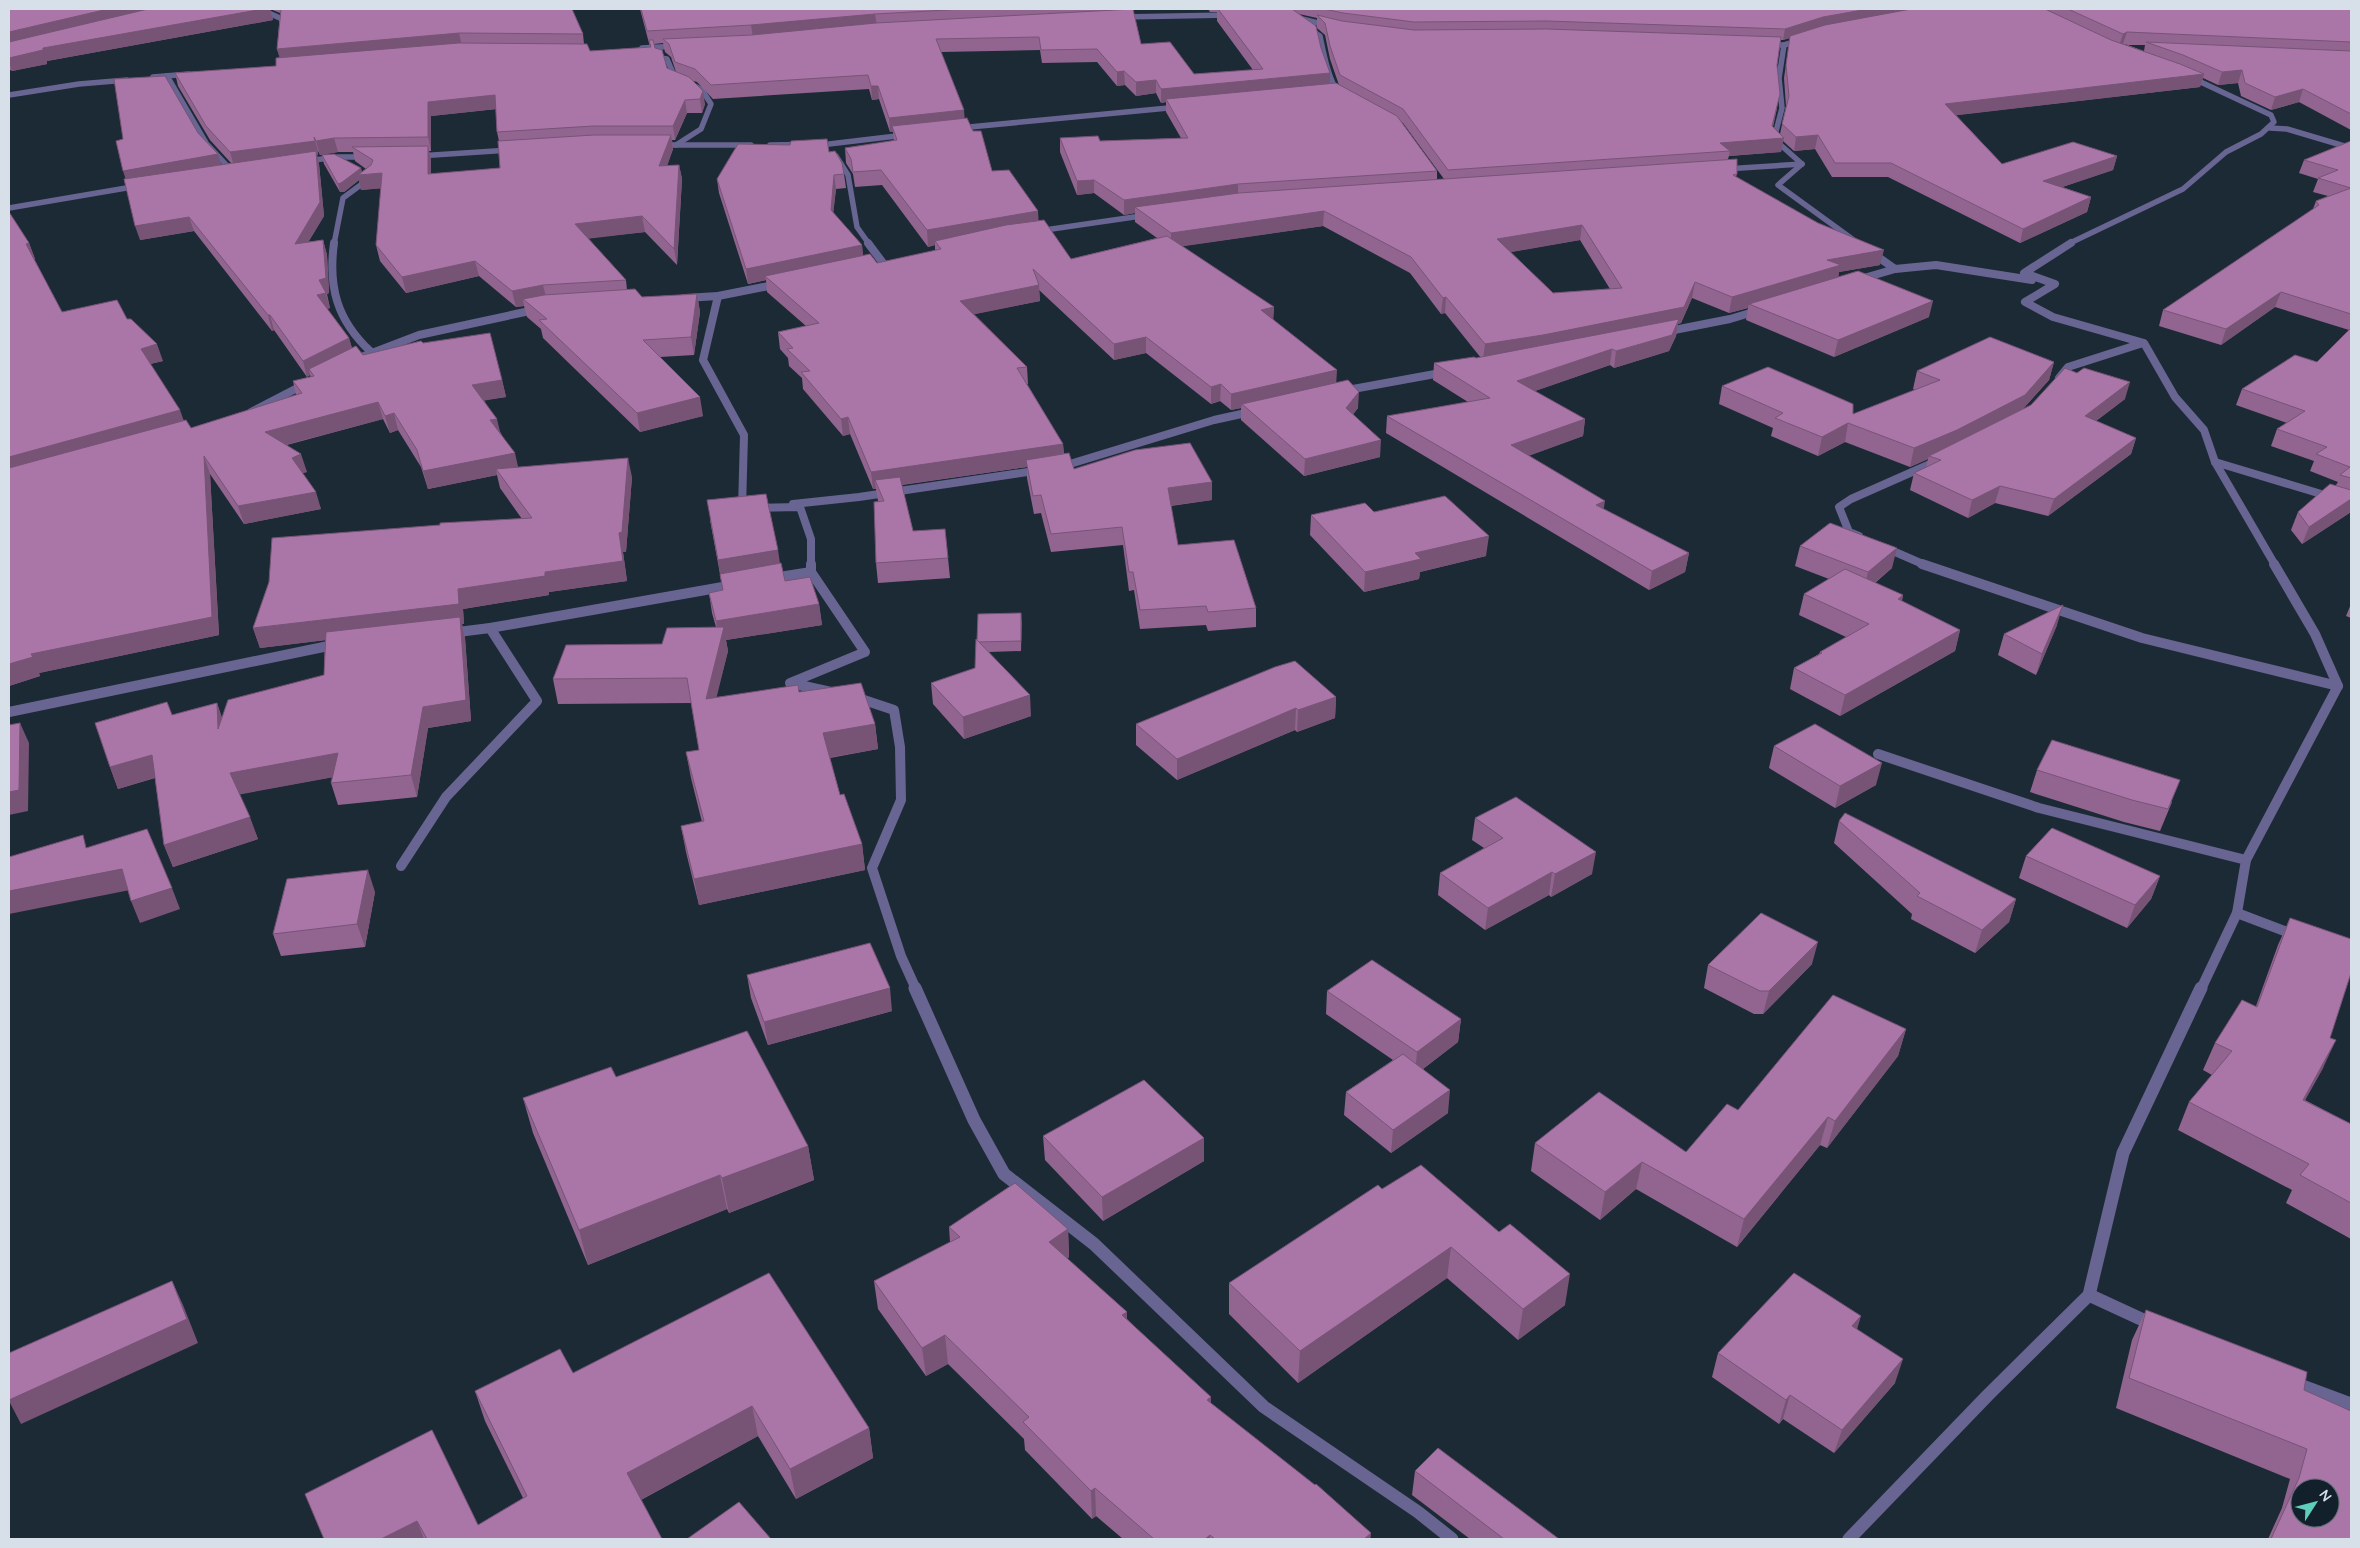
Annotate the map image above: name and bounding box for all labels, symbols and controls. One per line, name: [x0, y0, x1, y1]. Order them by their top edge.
north arrow: [2290, 1478, 2340, 1528]
text: N: [2315, 1486, 2336, 1505]

